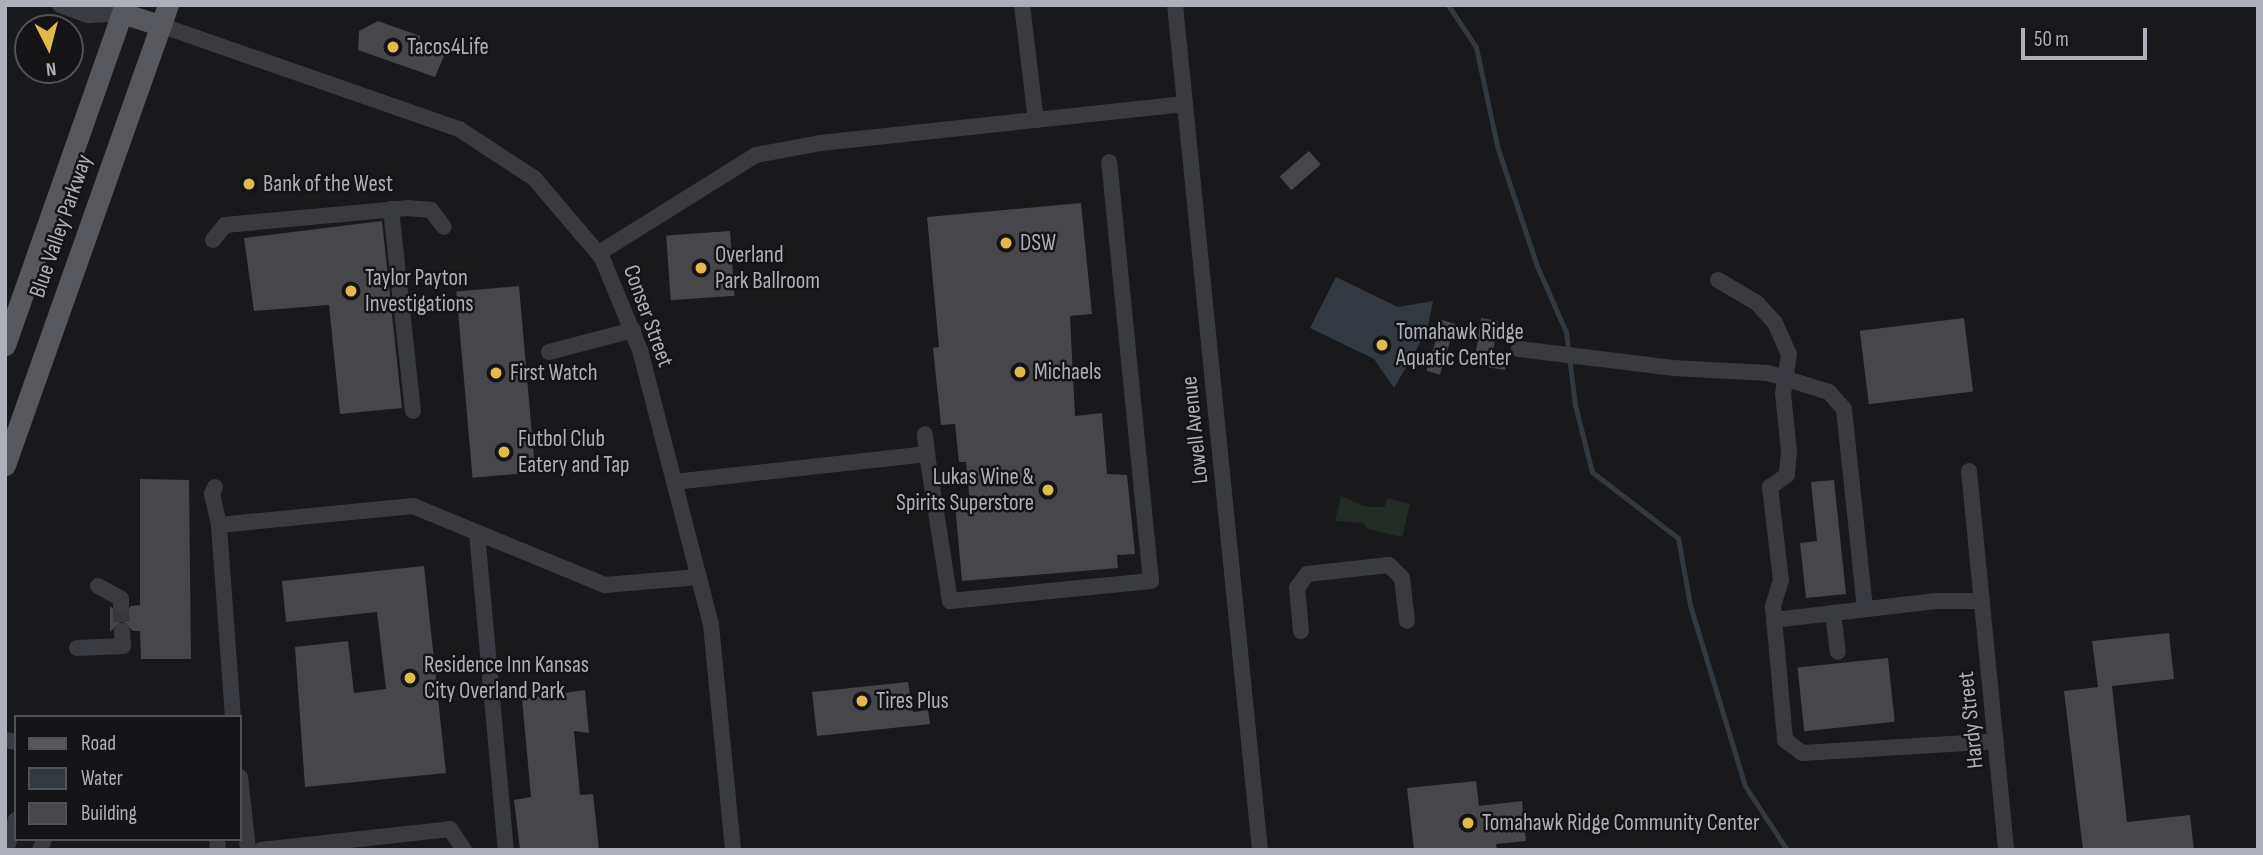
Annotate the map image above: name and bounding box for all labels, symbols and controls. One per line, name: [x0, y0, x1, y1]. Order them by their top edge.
north arrow: [14, 14, 84, 84]
scale bar: [2025, 14, 2151, 58]
text: 50 m: [2034, 27, 2069, 52]
place label: Tacos4Life: [407, 33, 489, 61]
marker: Tacos4Life: [385, 39, 401, 55]
text: N: [45, 56, 57, 80]
street label: Blue Valley Parkway: [24, 151, 98, 301]
place label: Bank of the West: [263, 170, 393, 198]
marker: Bank of the West: [241, 176, 257, 192]
place label: DSW: [1020, 229, 1056, 257]
marker: DSW: [998, 235, 1014, 251]
place label: Overland Park Ballroom: [715, 241, 820, 295]
marker: Overland Park Ballroom: [693, 260, 709, 276]
street label: Conser Street: [617, 261, 679, 371]
place label: Taylor Payton Investigations: [365, 264, 474, 318]
marker: Taylor Payton Investigations: [343, 283, 359, 299]
place label: Tomahawk Ridge Aquatic Center: [1396, 318, 1524, 372]
marker: Tomahawk Ridge Aquatic Center: [1374, 337, 1390, 353]
place label: Michaels: [1034, 358, 1102, 386]
place label: First Watch: [510, 359, 598, 387]
marker: Michaels: [1012, 364, 1028, 380]
marker: First Watch: [488, 365, 504, 381]
street label: Lowell Avenue: [1176, 375, 1214, 485]
place label: Futbol Club Eatery and Tap: [518, 425, 630, 479]
marker: Futbol Club Eatery and Tap: [496, 444, 512, 460]
place label: Lukas Wine & Spirits Superstore: [896, 463, 1034, 517]
marker: Lukas Wine & Spirits Superstore: [1040, 482, 1056, 498]
place label: Residence Inn Kansas City Overland Park: [424, 651, 589, 705]
marker: Residence Inn Kansas City Overland Park: [402, 670, 418, 686]
street label: Hardy Street: [1952, 670, 1990, 770]
place label: Tires Plus: [876, 687, 949, 715]
marker: Tires Plus: [854, 693, 870, 709]
legend: [14, 715, 242, 841]
text: Road: [81, 731, 116, 756]
text: Water: [81, 766, 123, 791]
text: Building: [81, 801, 137, 826]
place label: Tomahawk Ridge Community Center: [1482, 809, 1760, 837]
marker: Tomahawk Ridge Community Center: [1460, 815, 1476, 831]

